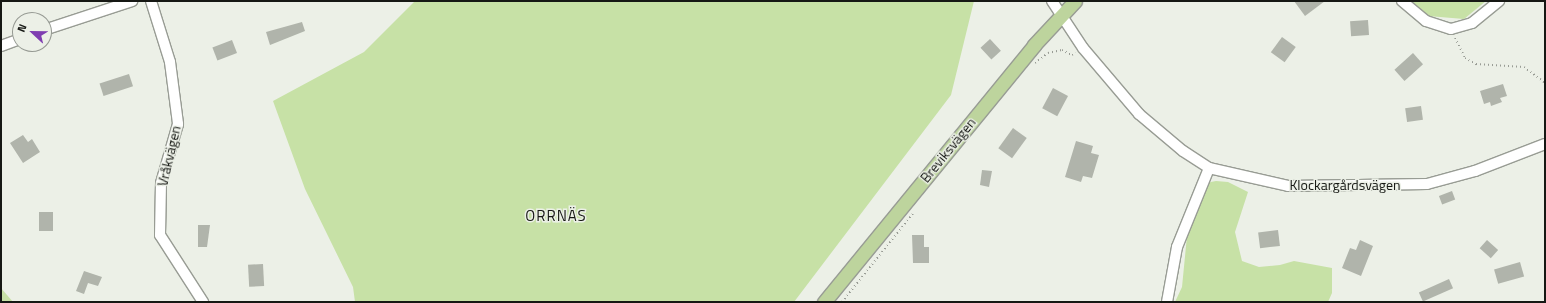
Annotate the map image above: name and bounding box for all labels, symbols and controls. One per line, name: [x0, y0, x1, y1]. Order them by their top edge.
north arrow: [12, 12, 52, 52]
text: N: [13, 21, 31, 34]
street label: Breviksvägen: [917, 114, 979, 186]
street label: Vråkvägen: [154, 124, 184, 188]
street label: Klockargårdsvägen: [1289, 177, 1401, 193]
district label: ORRNÄS: [525, 207, 587, 225]

